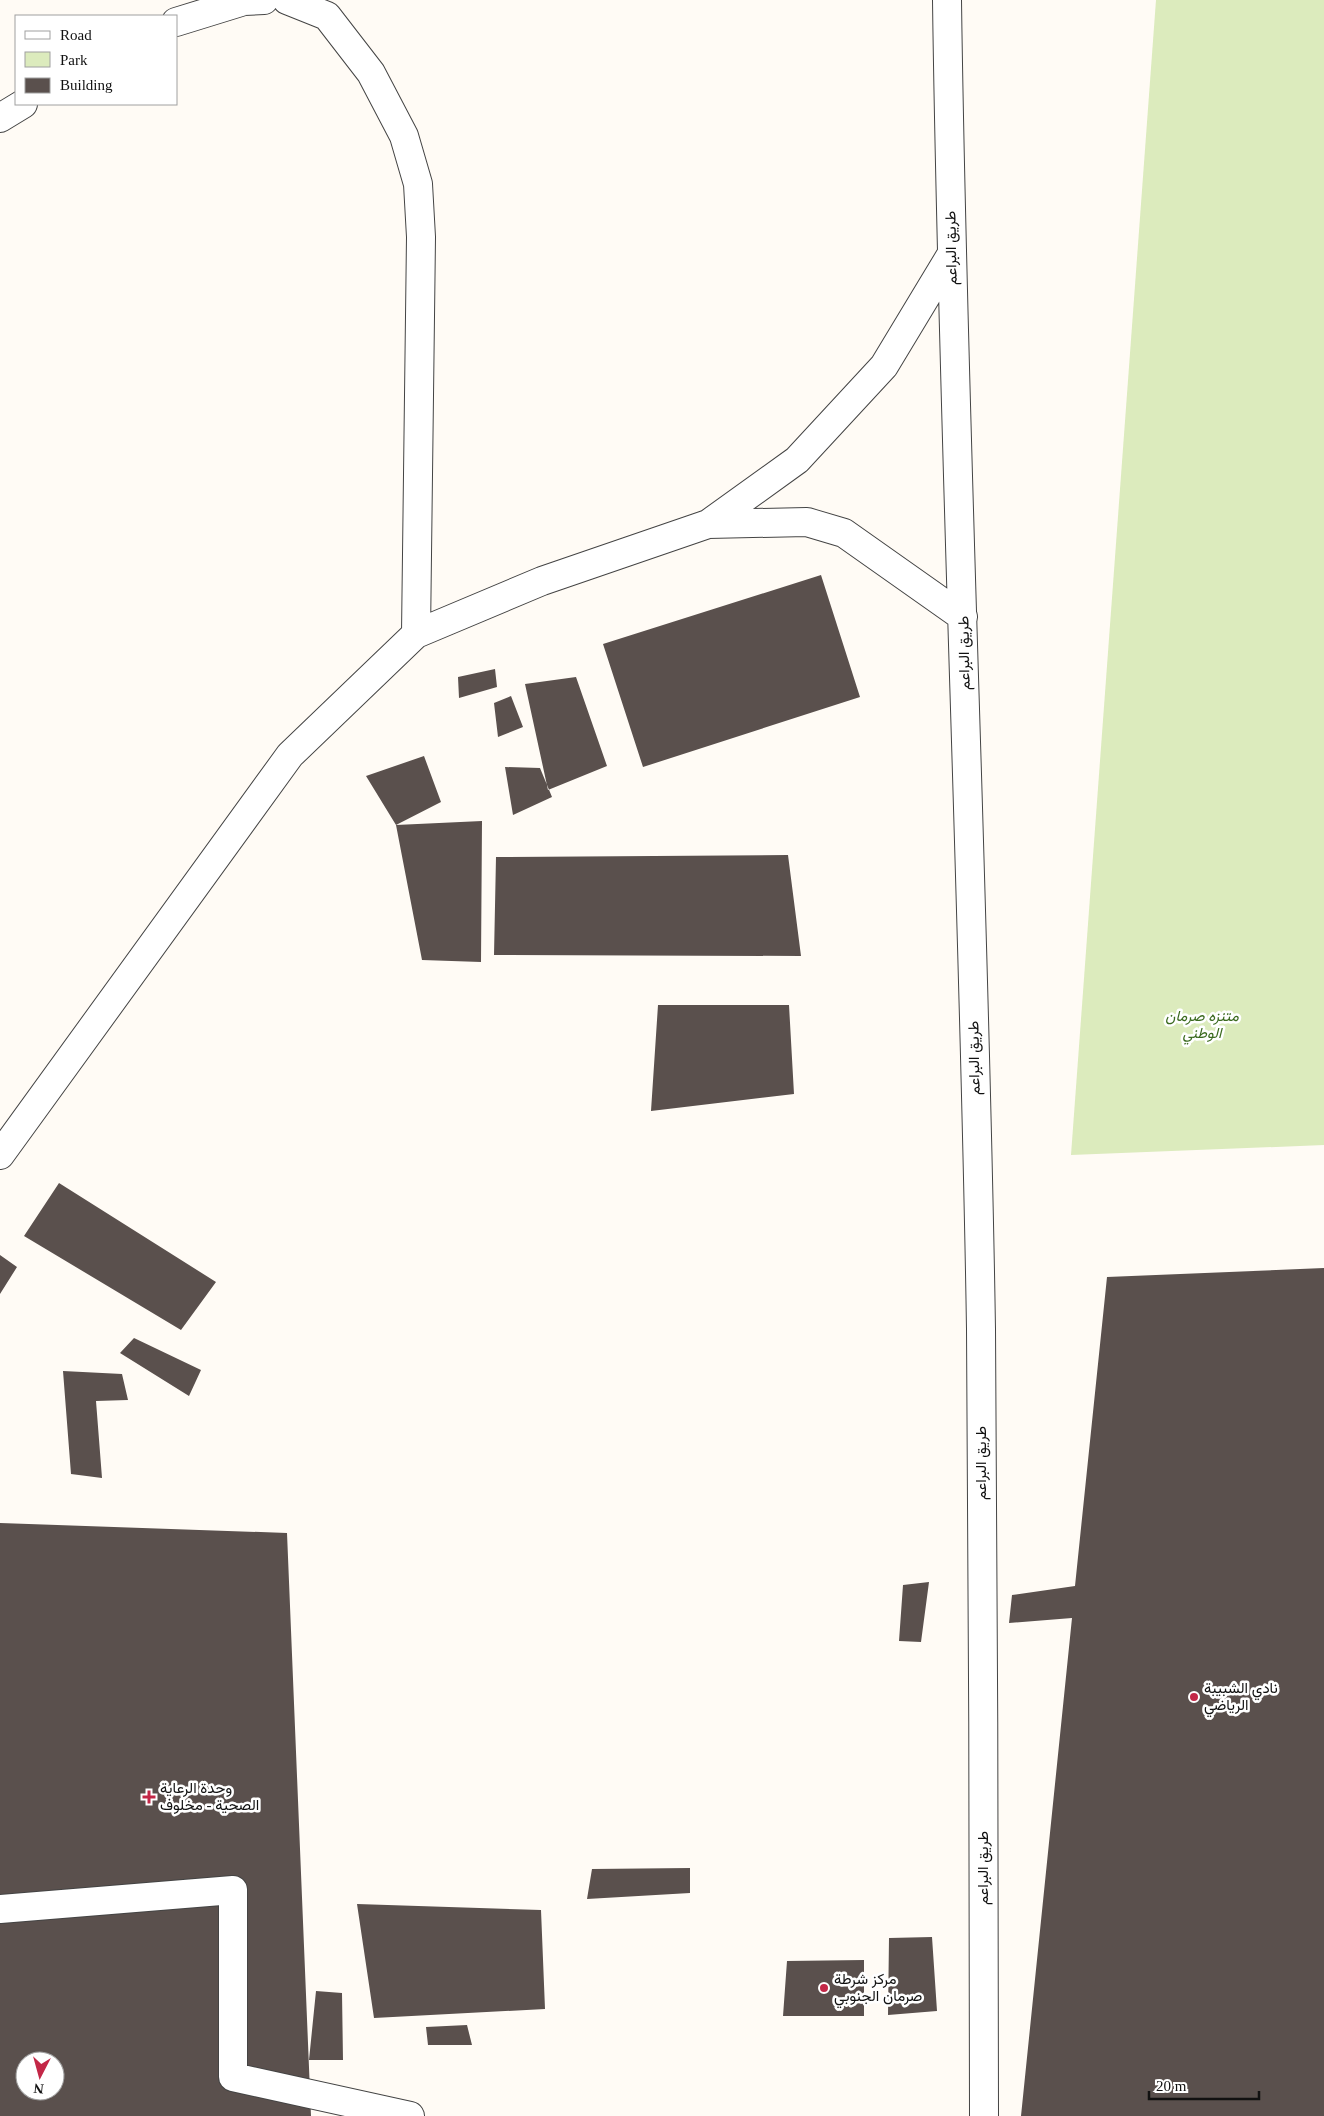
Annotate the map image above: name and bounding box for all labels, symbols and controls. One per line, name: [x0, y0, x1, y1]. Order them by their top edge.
legend: [15, 15, 178, 105]
text: Road: [60, 27, 92, 43]
text: Park: [60, 52, 88, 68]
text: Building: [60, 77, 113, 93]
street label: طريق البراعم: [942, 211, 962, 285]
street label: طريق البراعم: [955, 616, 975, 690]
park label: متنزه صرمان الوطني: [1165, 1008, 1240, 1045]
street label: طريق البراعم: [965, 1021, 985, 1095]
street label: طريق البراعم: [973, 1426, 991, 1500]
place label: نادي الشبيبة الرياضي: [1204, 1680, 1278, 1718]
marker: نادي الشبيبة الرياضي: [1188, 1691, 1200, 1703]
place label: وحدة الرعاية الصحية - مخلوف: [160, 1780, 259, 1814]
marker: وحدة الرعاية الصحية - مخلوف: [142, 1790, 156, 1804]
street label: طريق البراعم: [975, 1831, 993, 1905]
place label: مركز شرطة صرمان الجنوبي: [834, 1971, 922, 2009]
marker: مركز شرطة صرمان الجنوبي: [818, 1982, 830, 1994]
north arrow: [15, 2051, 65, 2101]
scale bar: [1149, 2068, 1259, 2100]
text: 20 m: [1156, 2078, 1187, 2094]
text: N: [33, 2080, 45, 2096]

